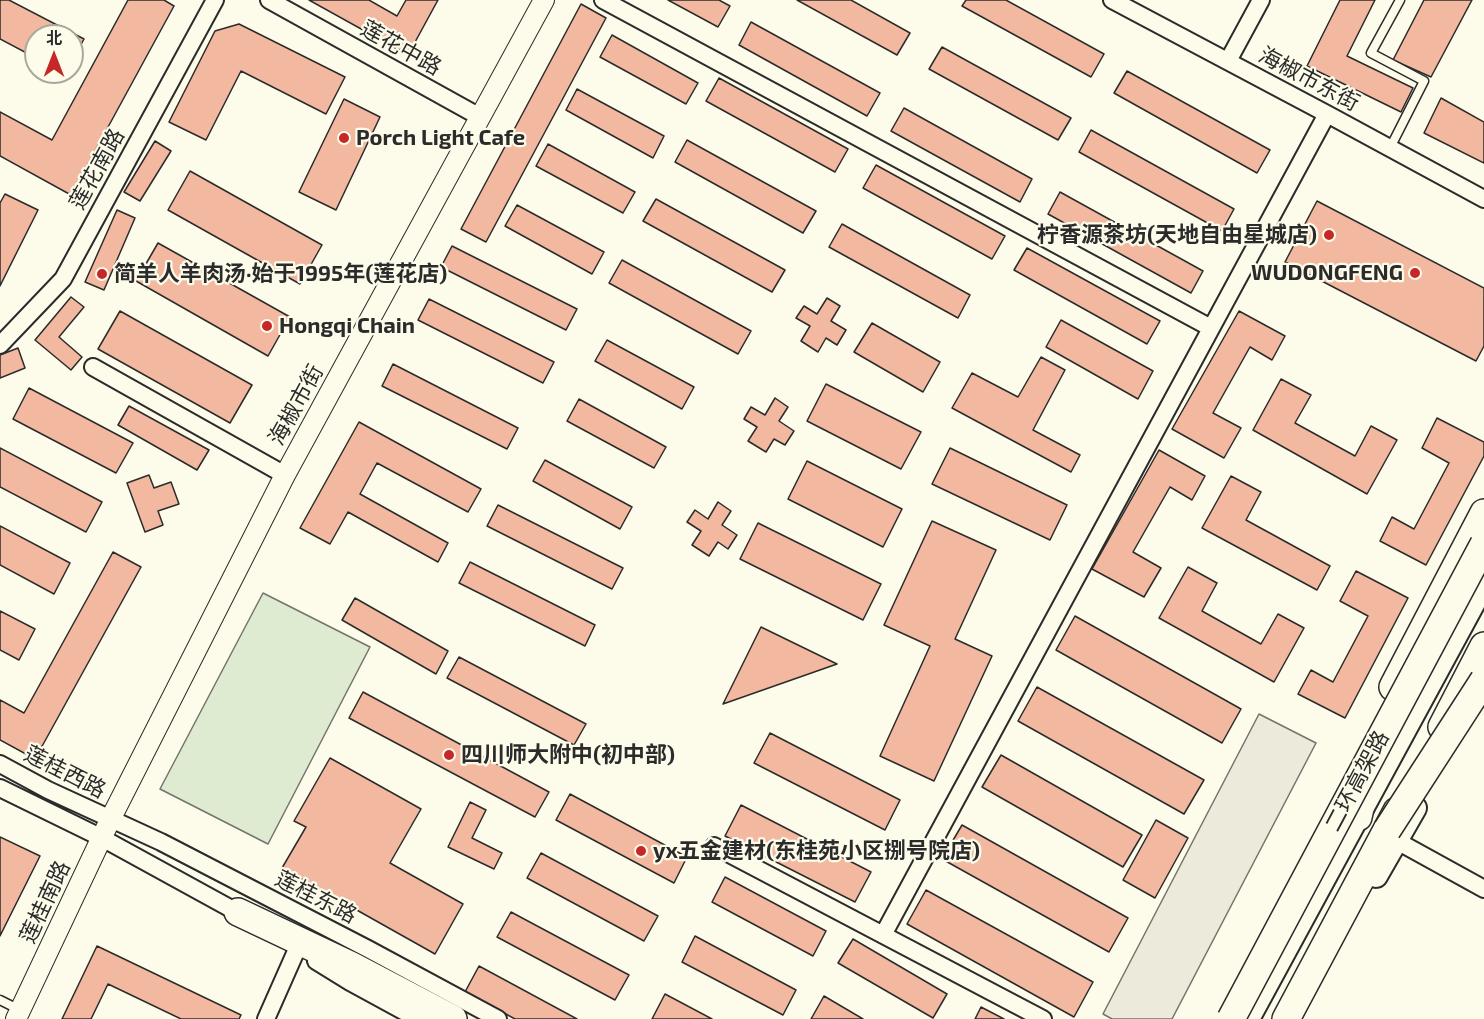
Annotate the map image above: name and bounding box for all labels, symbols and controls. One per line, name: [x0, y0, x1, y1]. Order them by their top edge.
street label: 莲花中路: [356, 15, 446, 81]
north arrow: [24, 24, 84, 84]
text: 北: [46, 28, 62, 47]
street label: 海椒市东街: [1254, 42, 1364, 116]
street label: 莲花南路: [64, 124, 130, 214]
place label: Porch Light Cafe: [356, 125, 525, 151]
marker: Porch Light Cafe: [337, 131, 351, 145]
place label: 柠香源茶坊(天地自由星城店): [1037, 222, 1317, 248]
marker: 柠香源茶坊(天地自由星城店): [1322, 228, 1336, 242]
place label: WUDONGFENG: [1251, 260, 1403, 286]
place label: 简羊人羊肉汤·始于1995年(莲花店): [114, 261, 447, 287]
marker: WUDONGFENG: [1408, 266, 1422, 280]
marker: 简羊人羊肉汤·始于1995年(莲花店): [95, 267, 109, 281]
place label: Hongqi Chain: [279, 313, 415, 339]
marker: Hongqi Chain: [260, 319, 274, 333]
street label: 海椒市街: [263, 360, 329, 450]
street label: 二环高架路: [1320, 726, 1394, 836]
street label: 莲桂西路: [20, 740, 110, 804]
place label: 四川师大附中(初中部): [461, 742, 675, 768]
marker: 四川师大附中(初中部): [442, 748, 456, 762]
place label: yx五金建材(东桂苑小区捌号院店): [653, 838, 980, 864]
marker: yx五金建材(东桂苑小区捌号院店): [634, 844, 648, 858]
street label: 莲桂南路: [14, 857, 76, 947]
street label: 莲桂东路: [271, 865, 361, 929]

